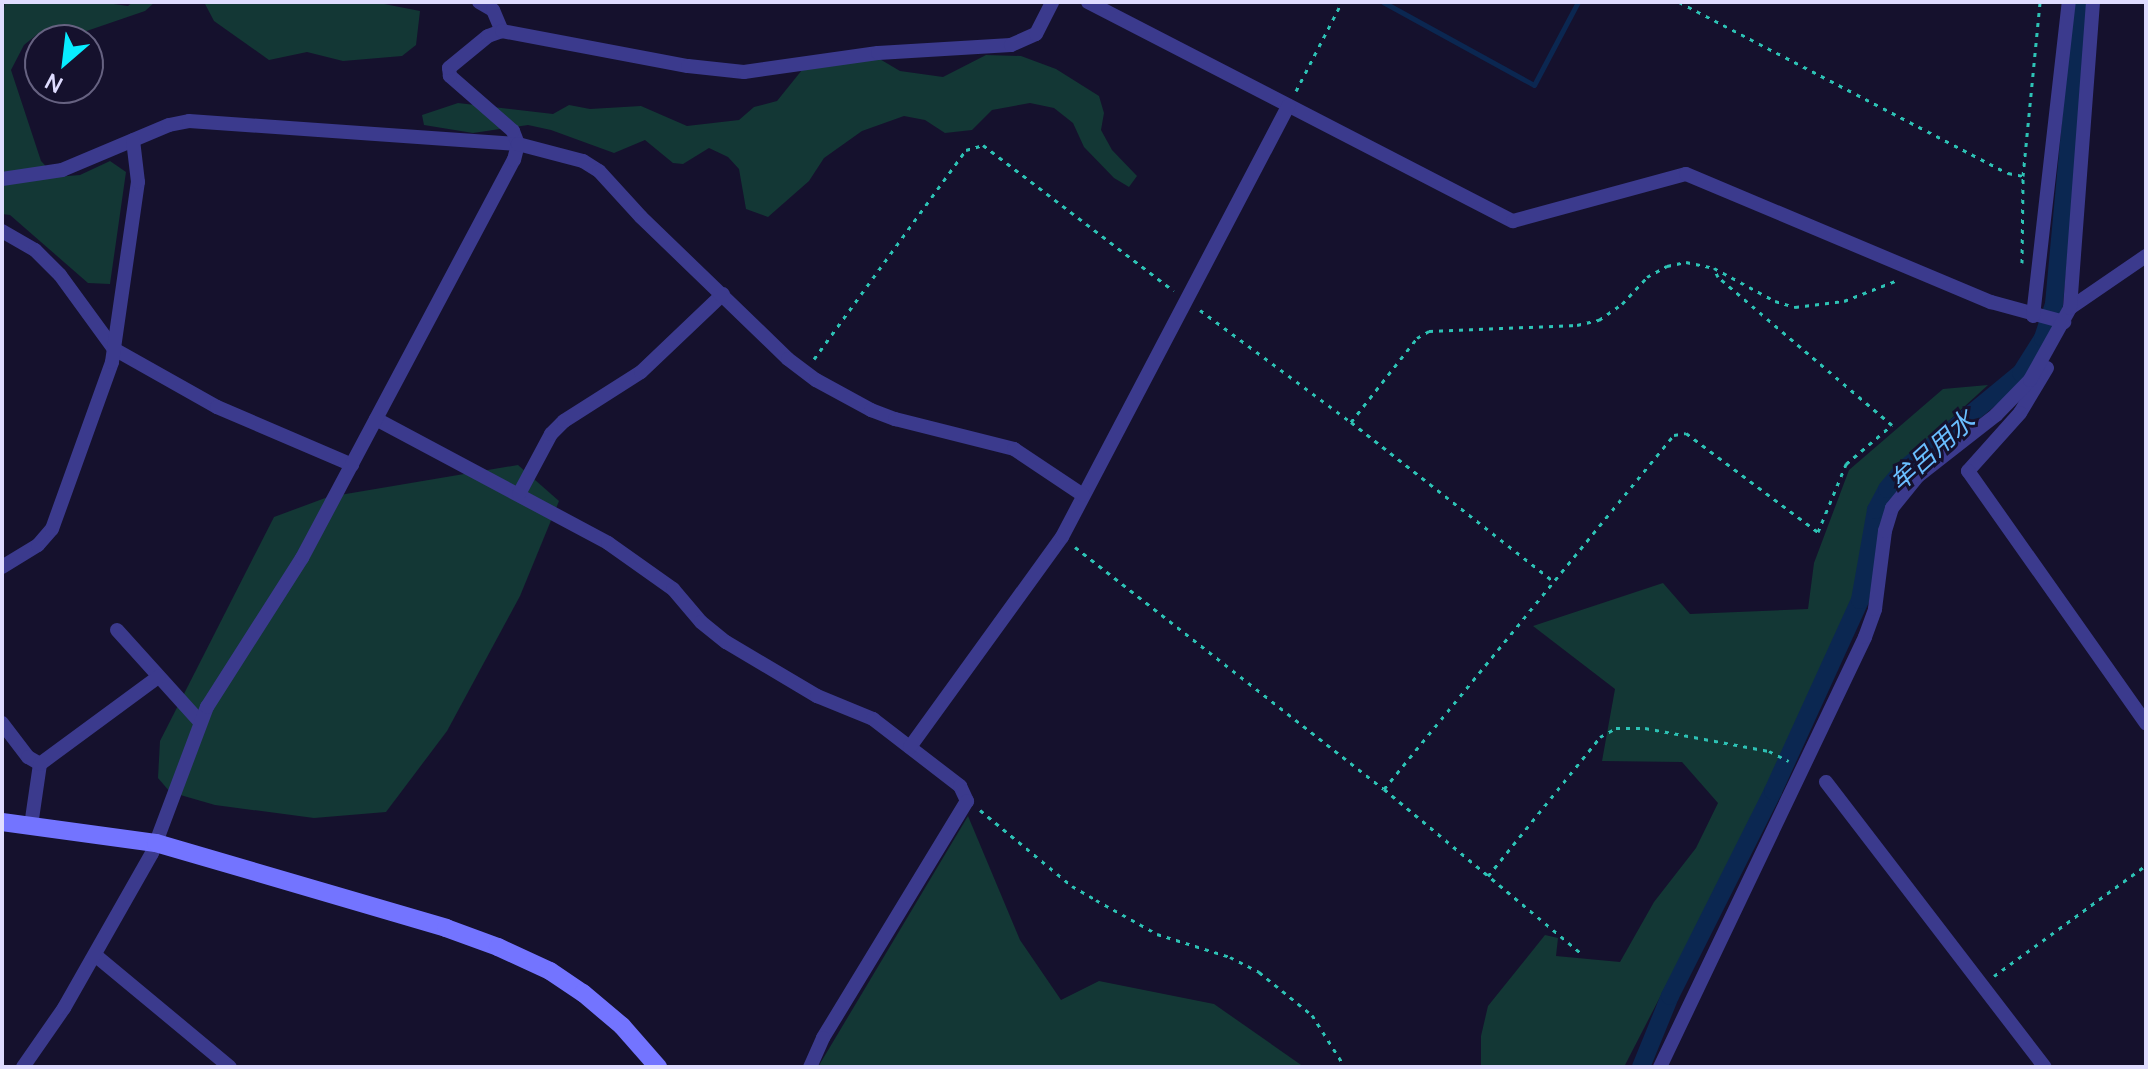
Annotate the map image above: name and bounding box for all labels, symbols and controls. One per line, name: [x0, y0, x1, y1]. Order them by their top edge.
north arrow: [24, 24, 104, 104]
text: N: [40, 66, 68, 100]
water label: 牟呂用水: [1883, 405, 1981, 497]

